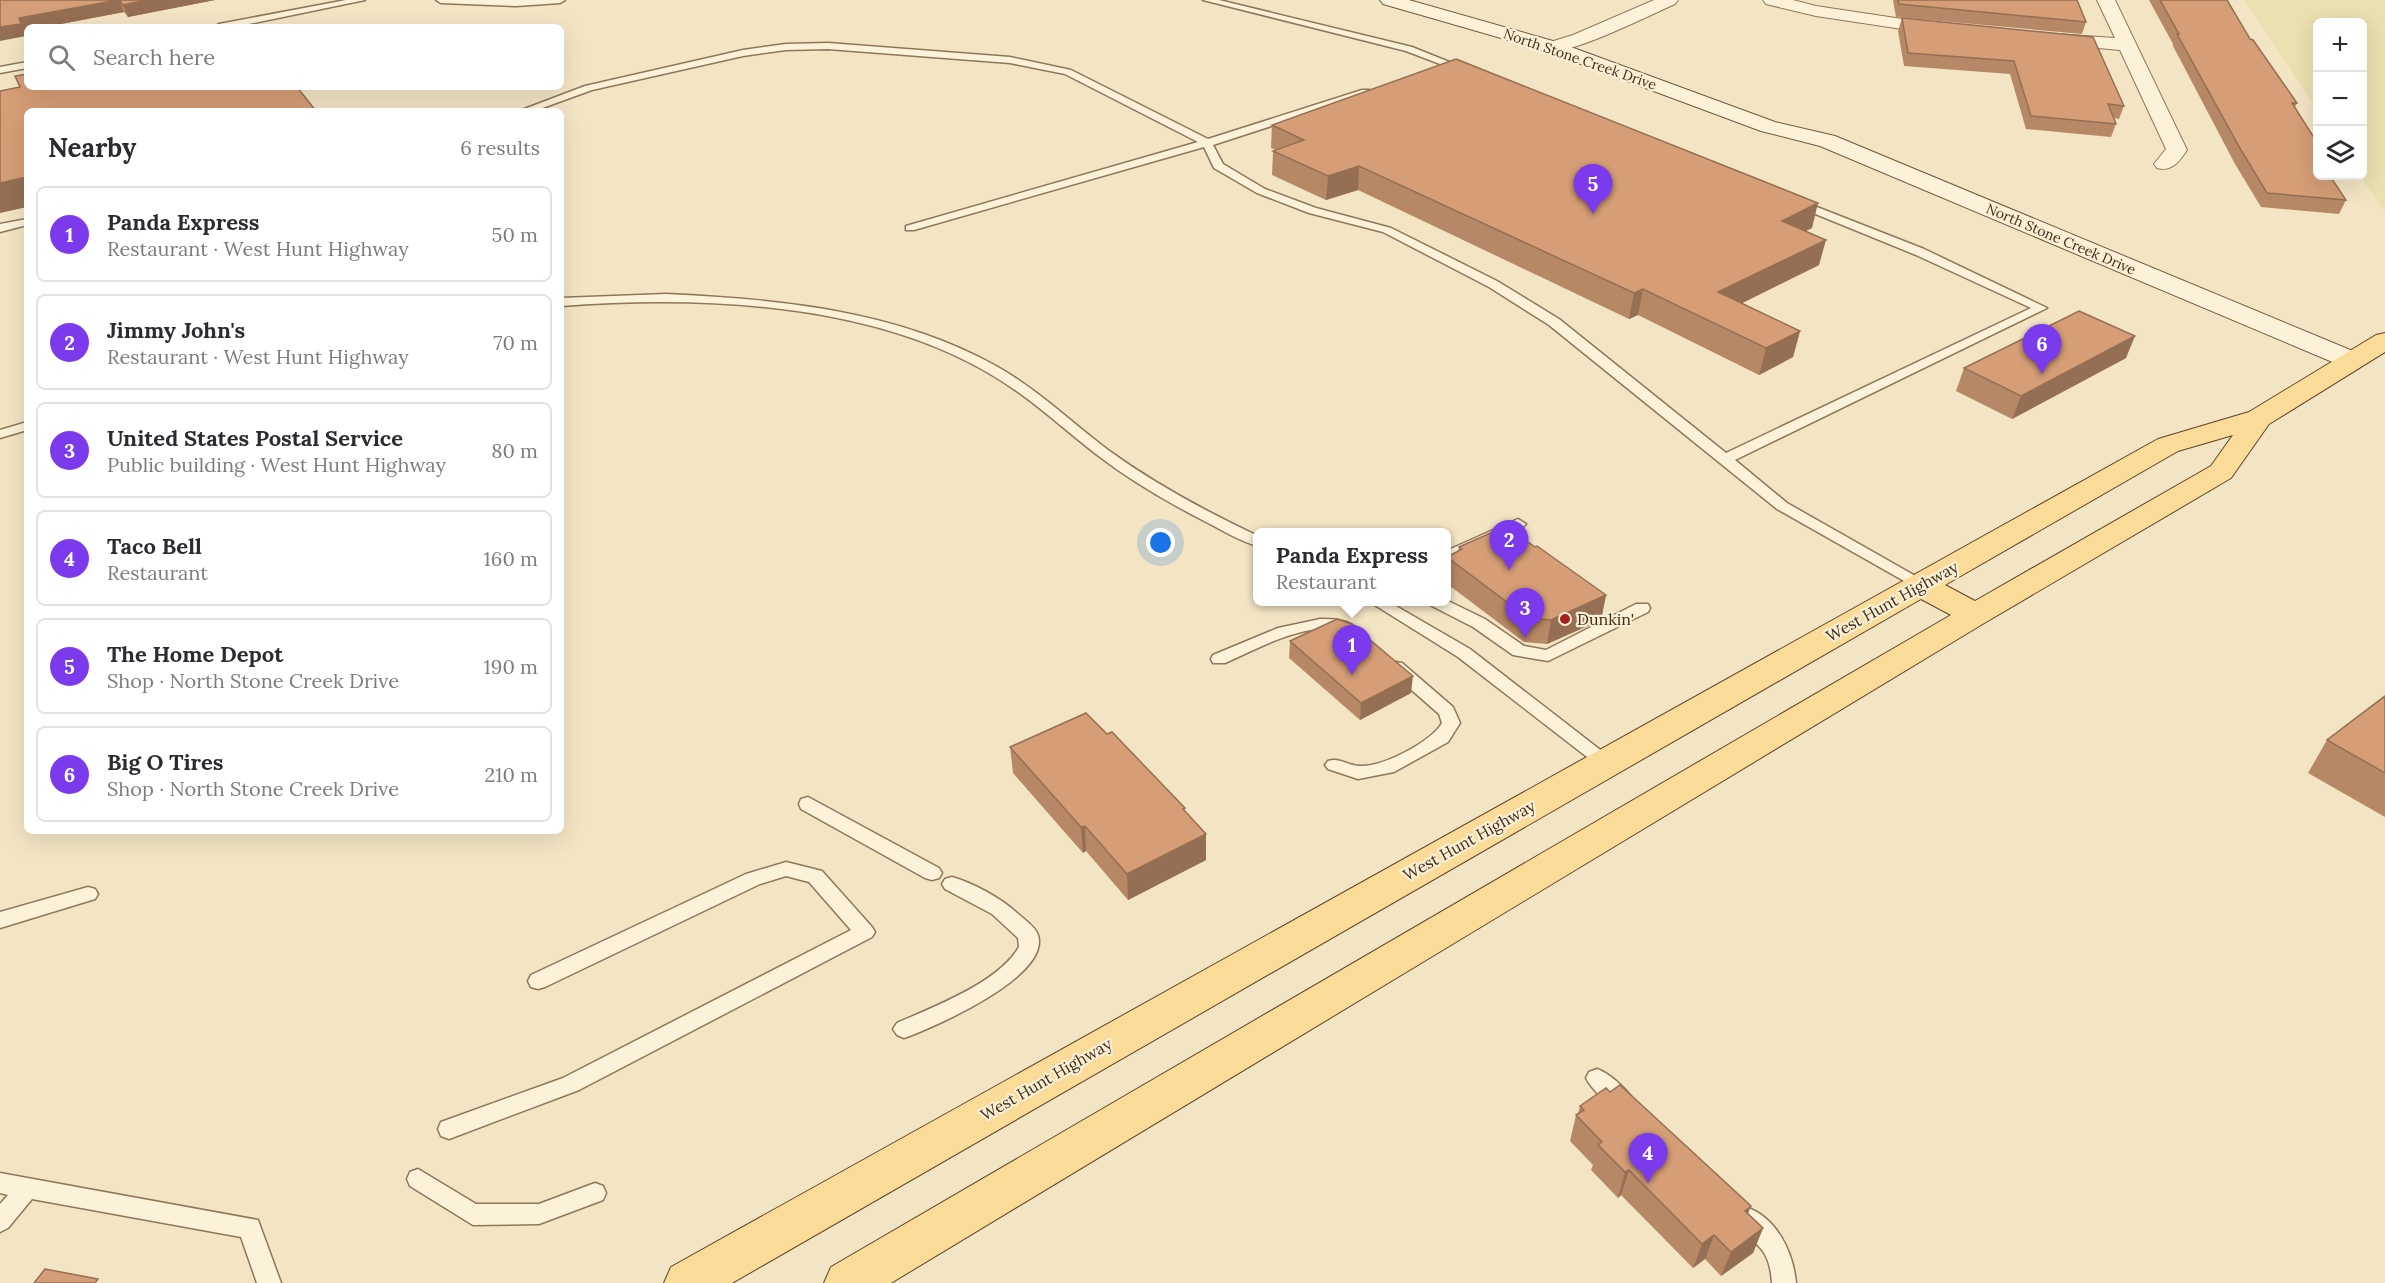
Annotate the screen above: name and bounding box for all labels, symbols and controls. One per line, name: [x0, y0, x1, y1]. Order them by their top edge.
map controls: [2313, 18, 2367, 180]
button: +: [2313, 18, 2367, 72]
search box: [24, 24, 564, 90]
street label: North Stone Creek Drive: [1501, 24, 1659, 94]
icon: search: [45, 41, 78, 74]
text: Search here: [93, 43, 215, 71]
button: −: [2313, 72, 2367, 126]
button: layers: [2313, 126, 2367, 180]
text: Nearby: [48, 131, 136, 164]
text: 6 results: [460, 135, 540, 160]
pin: 5: [1574, 164, 1612, 214]
street label: North Stone Creek Drive: [1984, 199, 2139, 279]
text: Panda Express: [107, 208, 259, 236]
text: 1: [65, 222, 74, 247]
text: 50 m: [492, 222, 538, 247]
text: Restaurant · West Hunt Highway: [107, 236, 409, 261]
text: Jimmy John's: [107, 316, 245, 344]
pin: 6: [2022, 324, 2062, 374]
text: 2: [64, 330, 75, 355]
text: 70 m: [493, 330, 538, 355]
text: Restaurant · West Hunt Highway: [107, 344, 409, 369]
text: United States Postal Service: [107, 424, 403, 452]
text: 3: [64, 438, 75, 463]
text: 80 m: [491, 438, 538, 463]
text: Public building · West Hunt Highway: [107, 452, 446, 477]
pin: 2: [1490, 520, 1528, 570]
your location: [1146, 528, 1175, 557]
popup: [1253, 528, 1451, 606]
text: Taco Bell: [107, 532, 202, 560]
text: Panda Express: [1276, 541, 1428, 569]
text: 4: [64, 546, 75, 571]
text: 160 m: [484, 546, 538, 571]
street label: West Hunt Highway: [1822, 556, 1962, 646]
text: Restaurant: [107, 560, 208, 585]
text: Restaurant: [1276, 569, 1377, 594]
pin: 3: [1506, 588, 1544, 638]
place label: Dunkin': [1577, 609, 1634, 629]
marker: Dunkin': [1558, 612, 1572, 626]
pin: 1: [1332, 626, 1372, 675]
text: The Home Depot: [107, 640, 283, 668]
text: 5: [64, 654, 75, 679]
text: 190 m: [484, 654, 538, 679]
text: Shop · North Stone Creek Drive: [107, 668, 399, 693]
text: Big O Tires: [107, 748, 224, 776]
text: 6: [64, 762, 75, 787]
text: 210 m: [484, 762, 538, 787]
text: Shop · North Stone Creek Drive: [107, 776, 399, 801]
street label: West Hunt Highway: [1399, 795, 1539, 885]
street label: West Hunt Highway: [977, 1033, 1116, 1125]
pin: 4: [1628, 1134, 1668, 1183]

